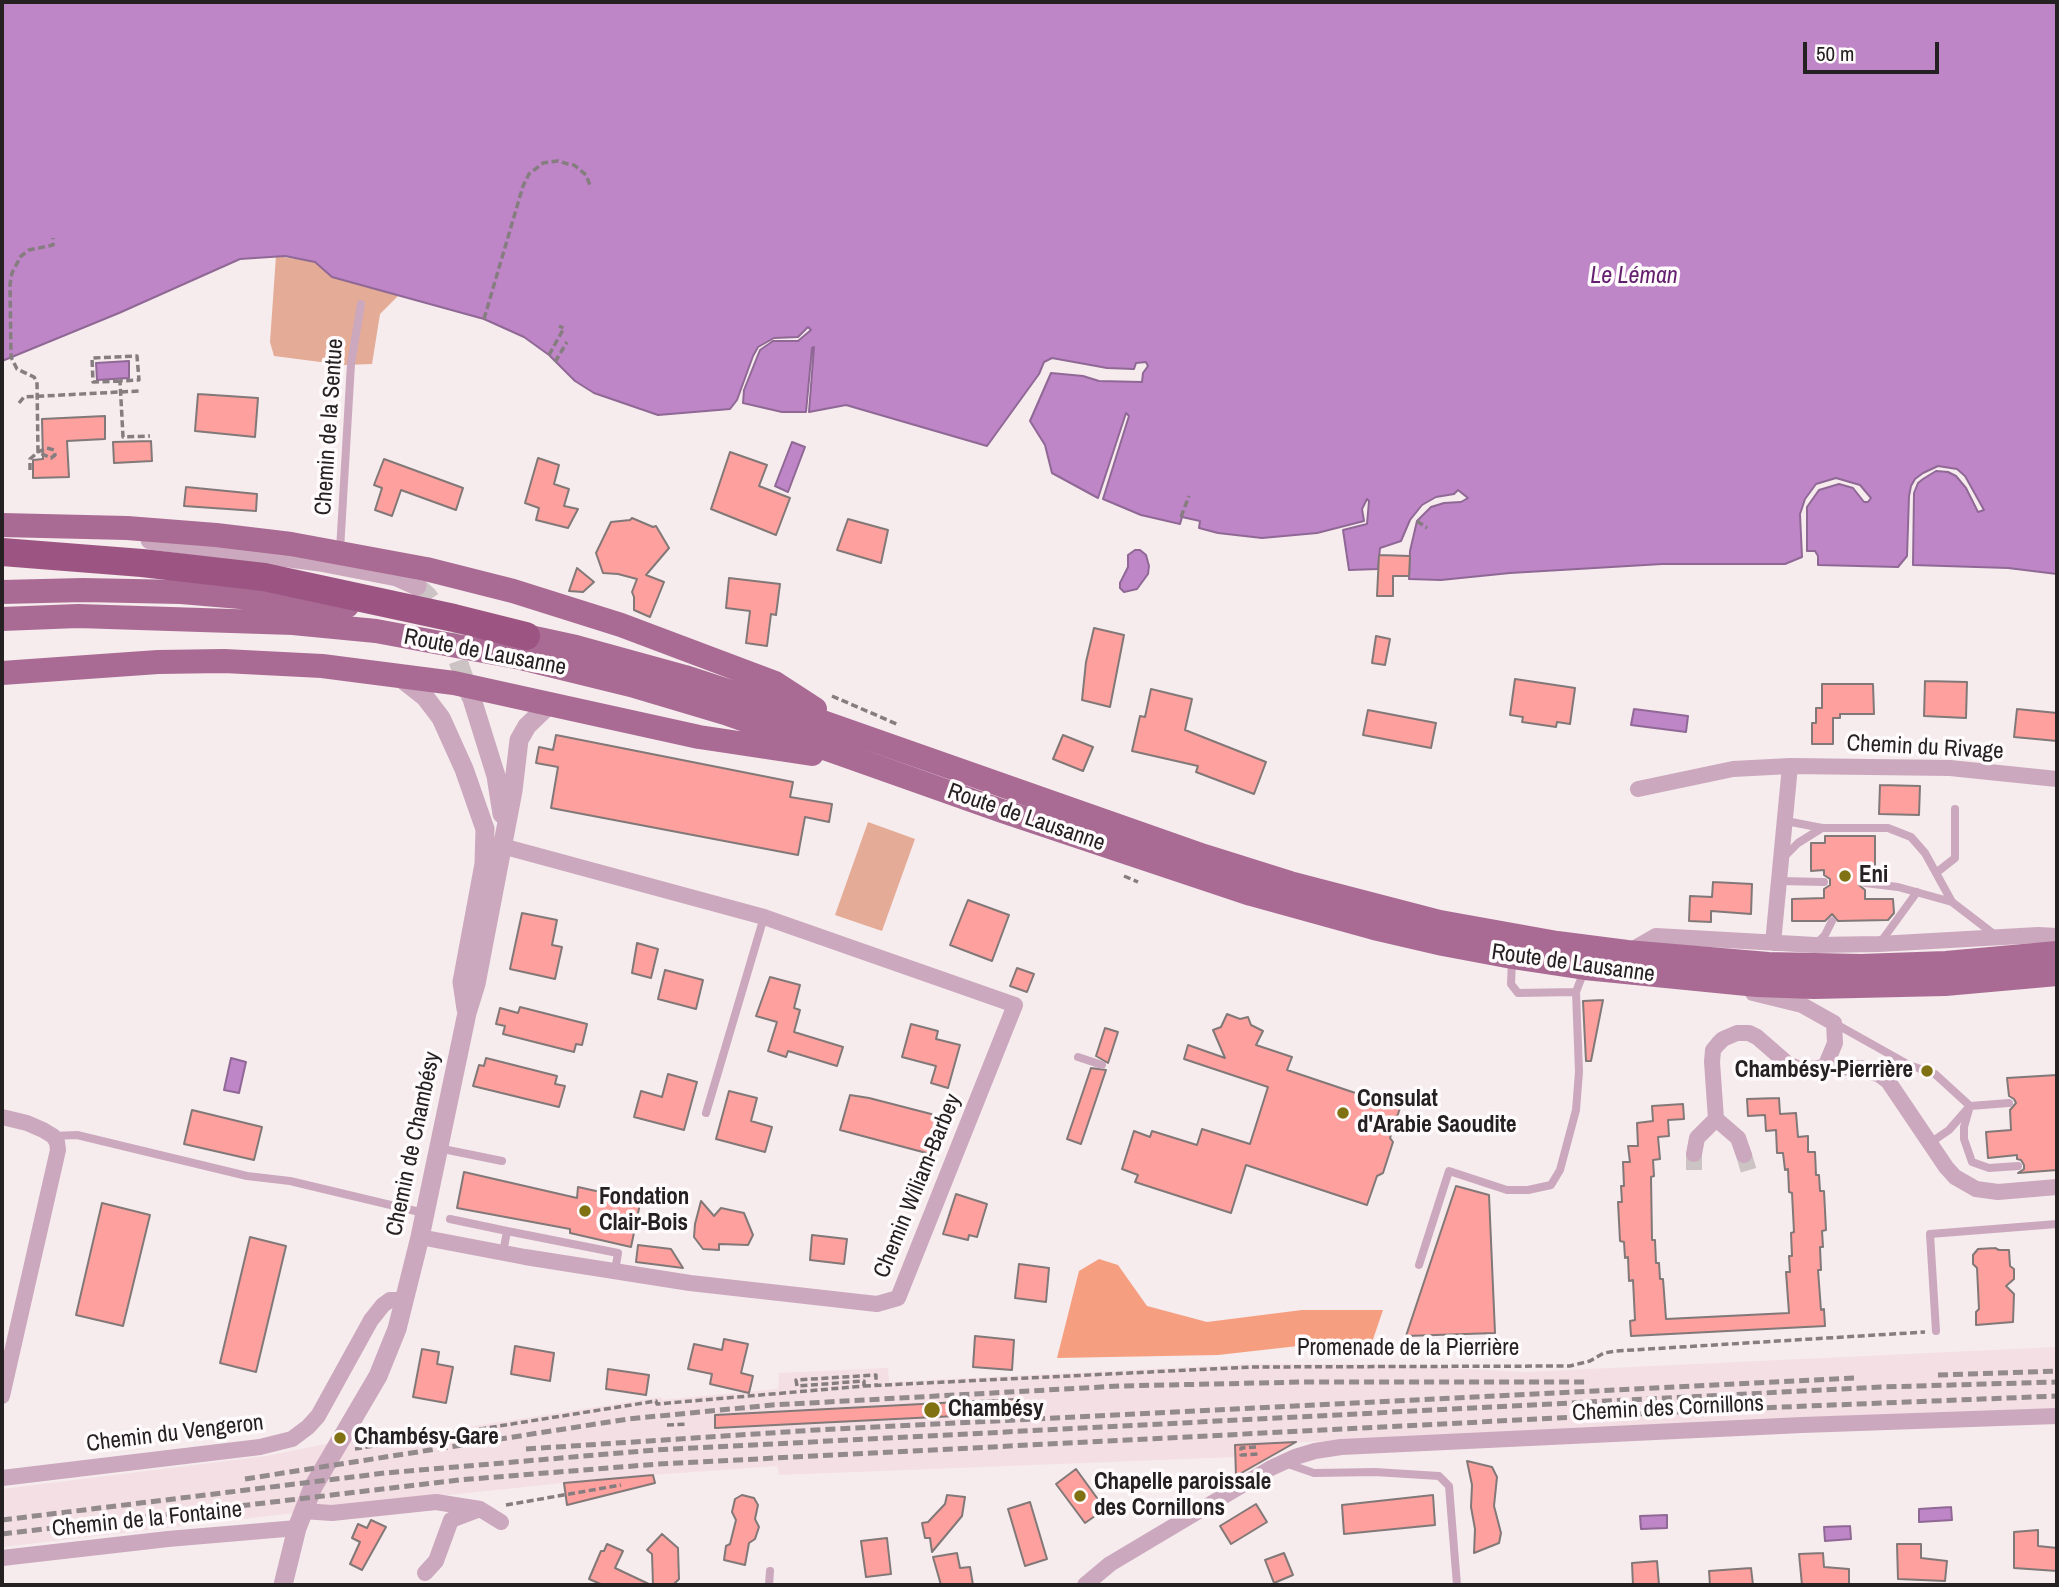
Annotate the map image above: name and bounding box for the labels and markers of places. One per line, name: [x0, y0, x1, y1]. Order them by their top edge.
place label: Eni: [1859, 862, 1888, 890]
marker: Eni: [1837, 868, 1853, 884]
place label: Chambésy-Pierrière: [1735, 1057, 1913, 1085]
marker: Chambésy-Pierrière: [1919, 1063, 1935, 1079]
place label: Consulat d'Arabie Saoudite: [1357, 1086, 1517, 1140]
marker: Consulat d'Arabie Saoudite: [1335, 1105, 1351, 1121]
place label: Fondation Clair-Bois: [599, 1184, 689, 1238]
marker: Fondation Clair-Bois: [577, 1203, 593, 1219]
place label: Chambésy: [948, 1396, 1043, 1424]
marker: Chambésy: [922, 1400, 942, 1420]
place label: Chambésy-Gare: [354, 1424, 499, 1452]
marker: Chambésy-Gare: [332, 1430, 348, 1446]
place label: Chapelle paroissale des Cornillons: [1094, 1469, 1271, 1523]
marker: Chapelle paroissale des Cornillons: [1072, 1488, 1088, 1504]

